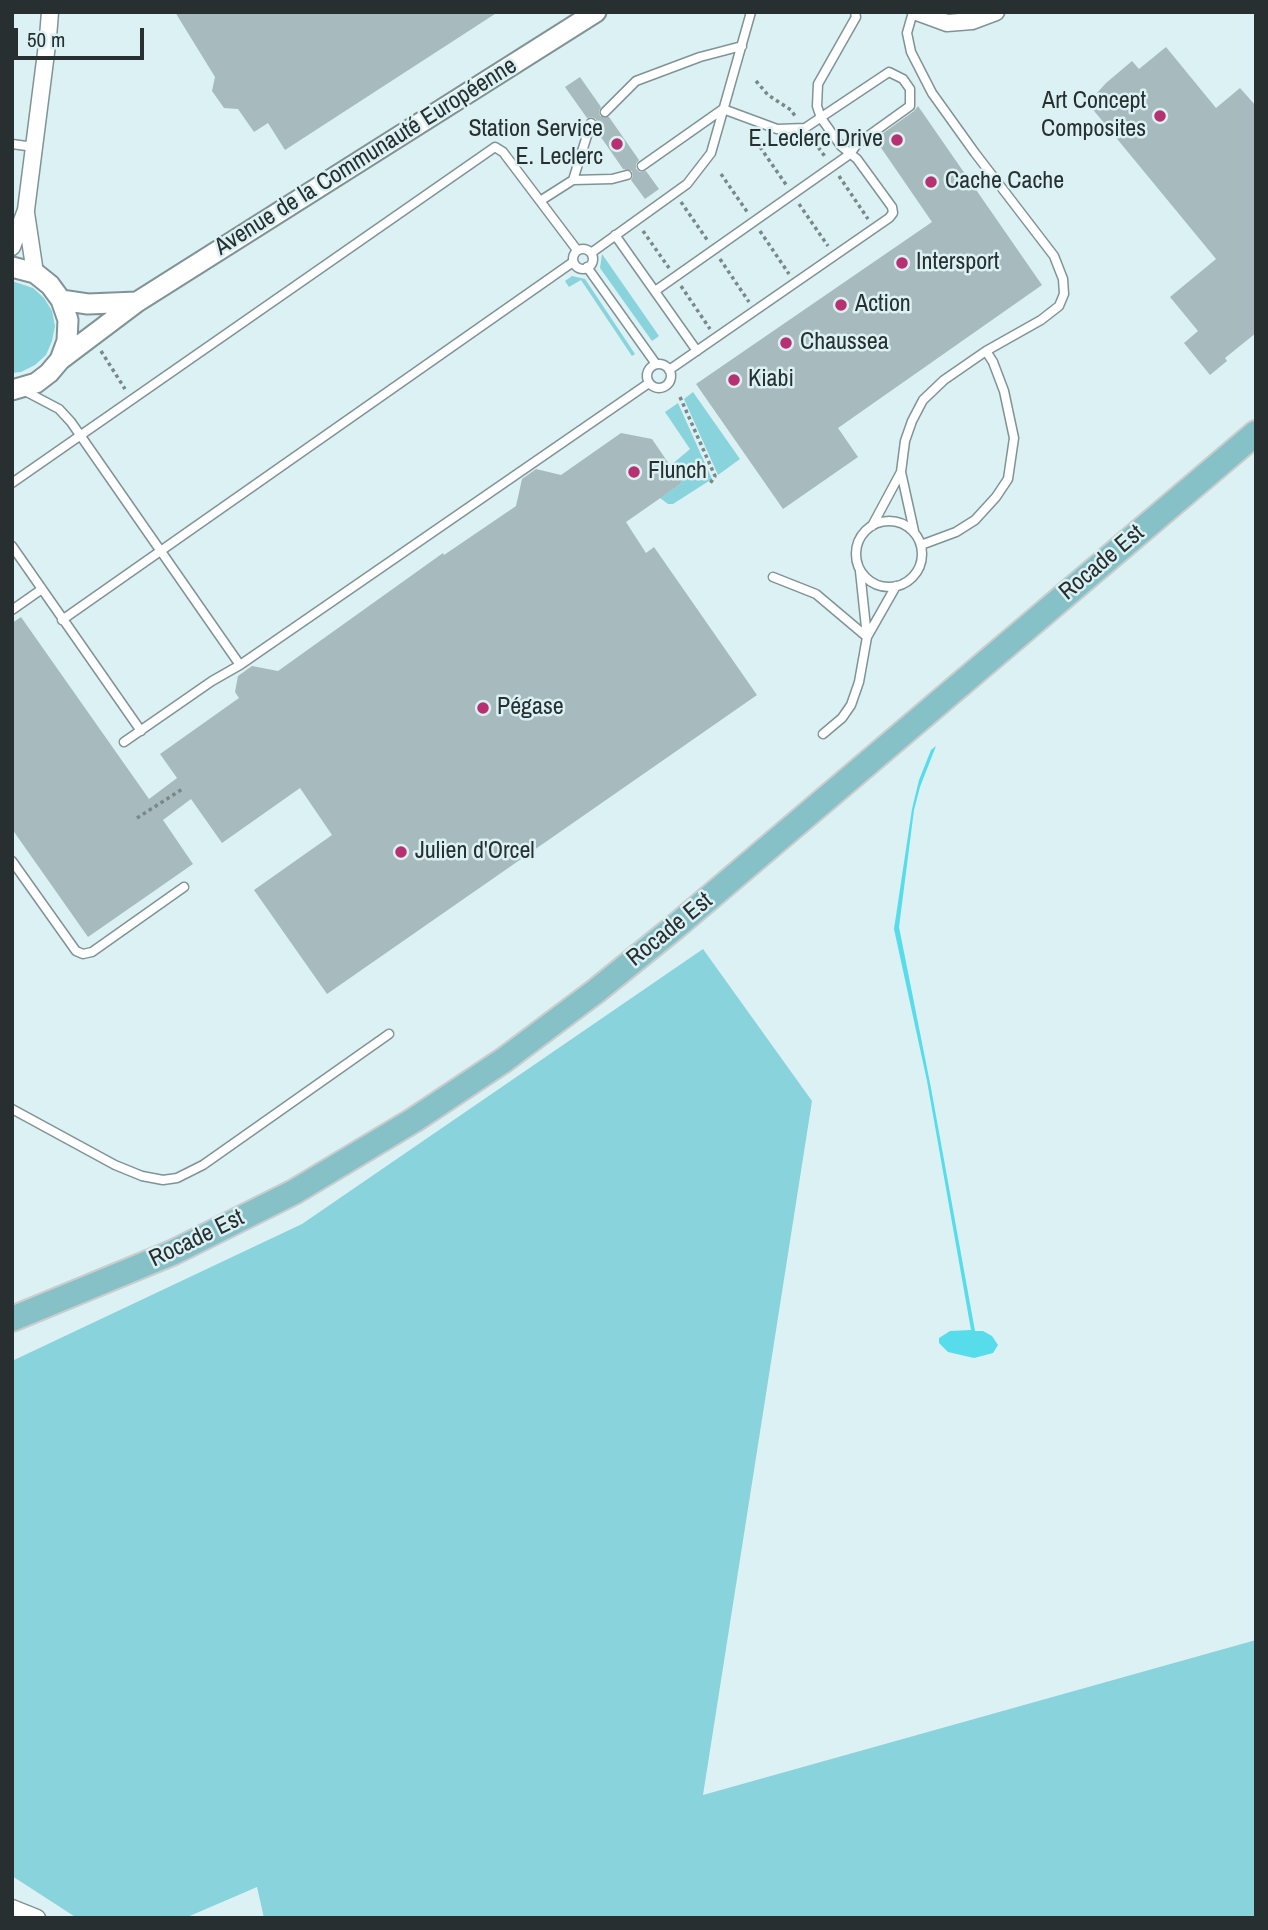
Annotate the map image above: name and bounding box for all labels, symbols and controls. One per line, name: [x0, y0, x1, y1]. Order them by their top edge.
scale bar: [18, 14, 147, 58]
text: 50 m: [27, 25, 65, 54]
street label: Avenue de la Communauté Européenne: [210, 52, 522, 262]
place label: Art Concept Composites: [1041, 88, 1146, 144]
marker: Art Concept Composites: [1152, 108, 1168, 124]
place label: Station Service E. Leclerc: [468, 116, 603, 172]
place label: E.Leclerc Drive: [748, 126, 883, 154]
marker: E.Leclerc Drive: [889, 132, 905, 148]
marker: Station Service E. Leclerc: [609, 136, 625, 152]
place label: Cache Cache: [945, 168, 1064, 196]
marker: Cache Cache: [923, 174, 939, 190]
place label: Intersport: [916, 249, 999, 277]
marker: Intersport: [894, 255, 910, 271]
place label: Action: [855, 291, 911, 319]
marker: Action: [833, 297, 849, 313]
place label: Chaussea: [800, 329, 889, 357]
marker: Chaussea: [778, 335, 794, 351]
place label: Kiabi: [748, 366, 794, 394]
marker: Kiabi: [726, 372, 742, 388]
place label: Flunch: [648, 458, 707, 486]
marker: Flunch: [626, 464, 642, 480]
street label: Rocade Est: [1054, 519, 1150, 607]
place label: Pégase: [497, 694, 564, 722]
marker: Pégase: [475, 700, 491, 716]
place label: Julien d'Orcel: [415, 838, 535, 866]
marker: Julien d'Orcel: [393, 844, 409, 860]
street label: Rocade Est: [621, 887, 719, 973]
street label: Rocade Est: [145, 1204, 249, 1274]

